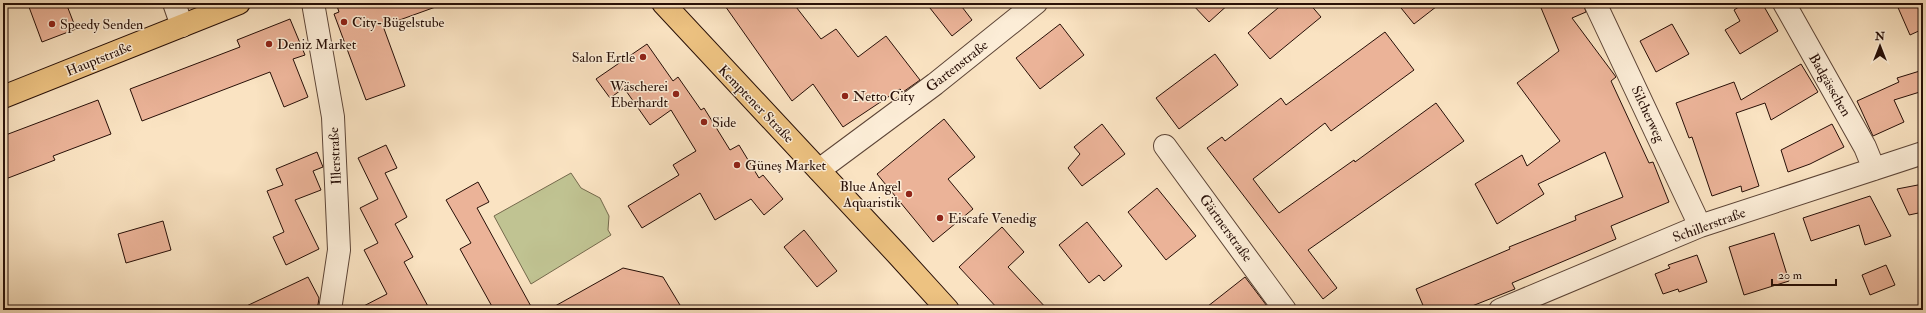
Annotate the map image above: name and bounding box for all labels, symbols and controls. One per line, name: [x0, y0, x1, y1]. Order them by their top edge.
place label: City-Bügelstube: [352, 14, 445, 32]
place label: Speedy Senden: [60, 16, 143, 34]
marker: City-Bügelstube: [339, 17, 349, 27]
marker: Speedy Senden: [47, 19, 57, 29]
north arrow: [1860, 26, 1900, 66]
text: N: [1874, 30, 1886, 43]
place label: Deniz Market: [277, 36, 357, 53]
street label: Gartenstraße: [923, 36, 992, 95]
street label: Hauptstraße: [63, 38, 135, 81]
marker: Deniz Market: [264, 39, 274, 49]
place label: Salon Ertle: [572, 49, 635, 66]
street label: Badgässchen: [1805, 50, 1855, 120]
marker: Salon Ertle: [638, 52, 648, 62]
street label: Kemptener Straße: [714, 62, 798, 147]
place label: Wäscherei Eberhardt: [609, 78, 668, 111]
street label: Silcherweg: [1628, 83, 1669, 146]
place label: Netto City: [853, 88, 915, 106]
marker: Wäscherei Eberhardt: [671, 89, 681, 99]
marker: Netto City: [840, 91, 850, 101]
place label: Side: [712, 114, 736, 131]
marker: Side: [699, 117, 709, 127]
street label: Illerstraße: [325, 127, 345, 185]
place label: Güneş Market: [745, 157, 827, 174]
marker: Güneş Market: [732, 160, 742, 170]
place label: Blue Angel Aquaristik: [840, 178, 901, 211]
marker: Blue Angel Aquaristik: [904, 189, 914, 199]
street label: Gärtnerstraße: [1196, 191, 1256, 265]
street label: Schillerstraße: [1670, 204, 1748, 246]
place label: Eiscafe Venedig: [948, 210, 1038, 227]
marker: Eiscafe Venedig: [935, 213, 945, 223]
scale bar: [1772, 261, 1836, 287]
text: 20 m: [1778, 268, 1803, 283]

